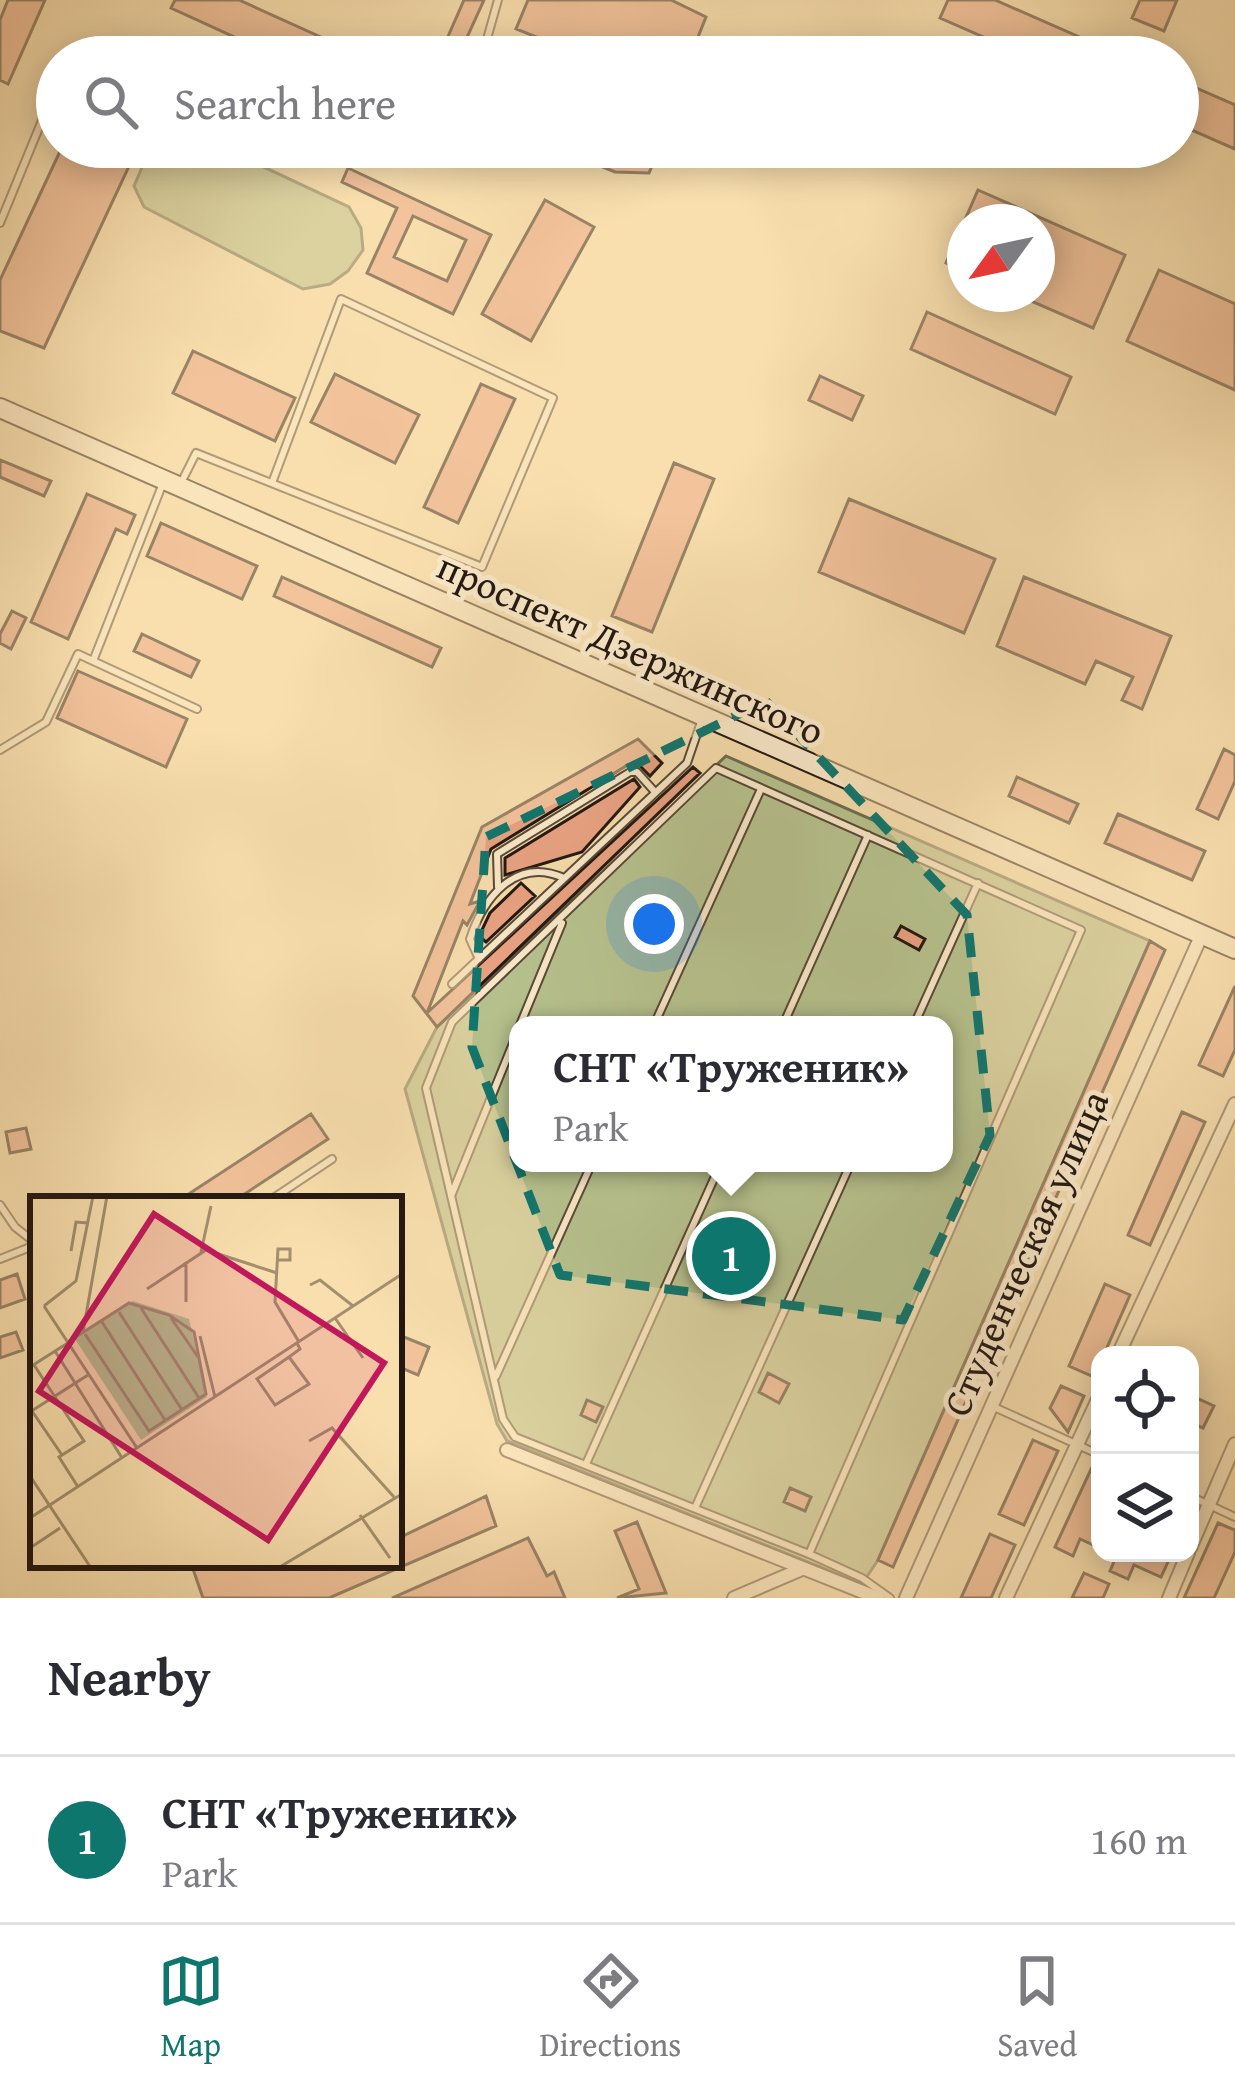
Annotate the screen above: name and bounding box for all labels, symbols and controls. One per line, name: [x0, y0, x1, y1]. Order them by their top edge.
search box: [36, 36, 1199, 168]
icon: search: [78, 69, 144, 135]
text: Search here: [174, 70, 396, 135]
north arrow: [947, 204, 1055, 312]
street label: проспект Дзержинского: [429, 537, 834, 759]
your location: [624, 894, 684, 954]
popup: [509, 1016, 953, 1172]
text: СНТ «Труженик»: [553, 1033, 909, 1098]
street label: Студенческая улица: [927, 1080, 1122, 1425]
text: Park: [553, 1098, 628, 1155]
inset map: [30, 1196, 402, 1568]
pin: 1: [692, 1211, 770, 1301]
map controls: [1091, 1346, 1199, 1562]
button: locate: [1091, 1346, 1199, 1454]
button: layers: [1091, 1454, 1199, 1562]
text: Nearby: [48, 1639, 211, 1714]
text: СНТ «Труженик»: [162, 1779, 518, 1844]
text: 1: [77, 1811, 97, 1868]
text: 160 m: [1090, 1811, 1187, 1868]
text: Park: [162, 1844, 237, 1901]
tab: Map: [158, 1948, 224, 2068]
tab: Directions: [540, 1948, 681, 2068]
tab: Saved: [997, 1948, 1077, 2068]

